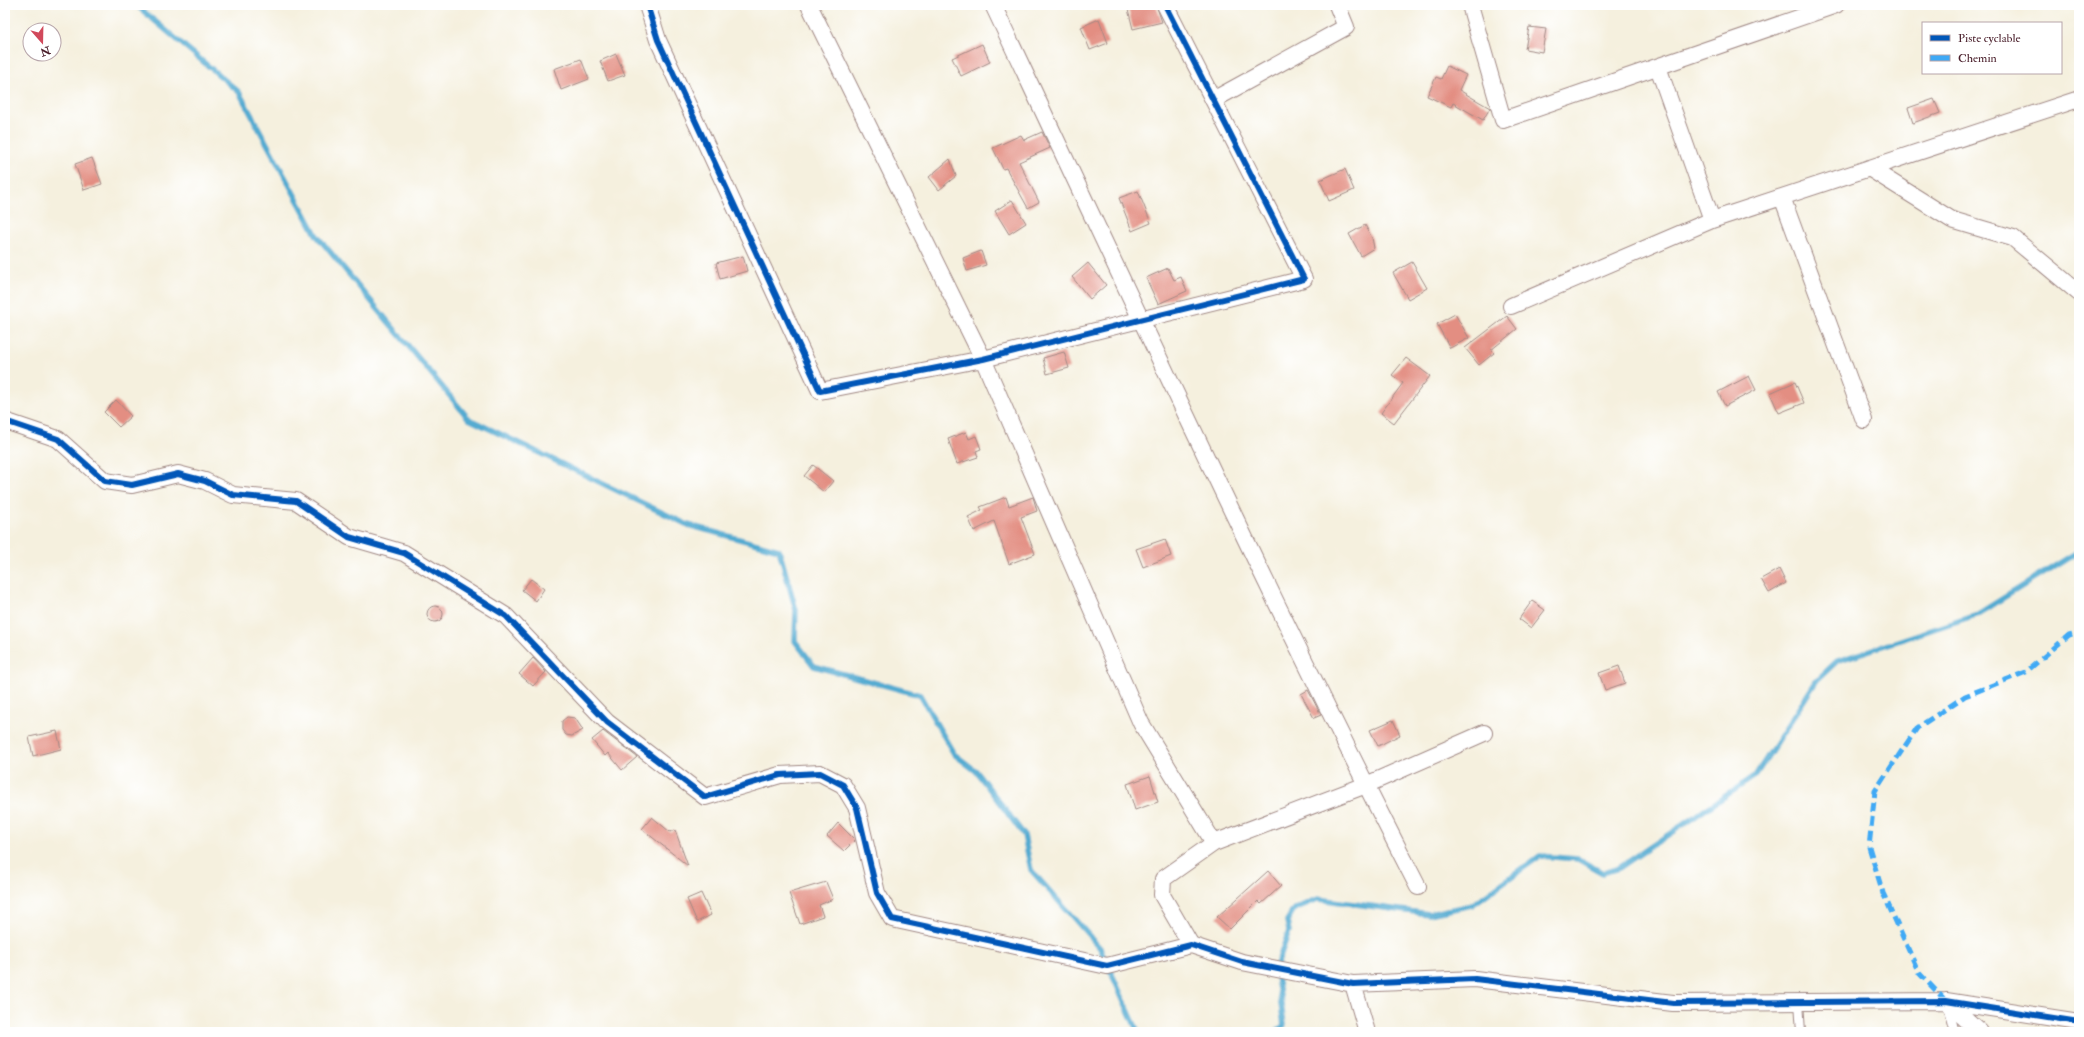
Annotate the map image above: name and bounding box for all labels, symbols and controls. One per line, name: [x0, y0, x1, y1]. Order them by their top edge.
north arrow: [22, 22, 62, 62]
legend: [1922, 22, 2062, 74]
text: Piste cyclable: [1958, 31, 2020, 46]
text: N: [37, 43, 53, 59]
text: Chemin: [1958, 51, 1997, 66]

